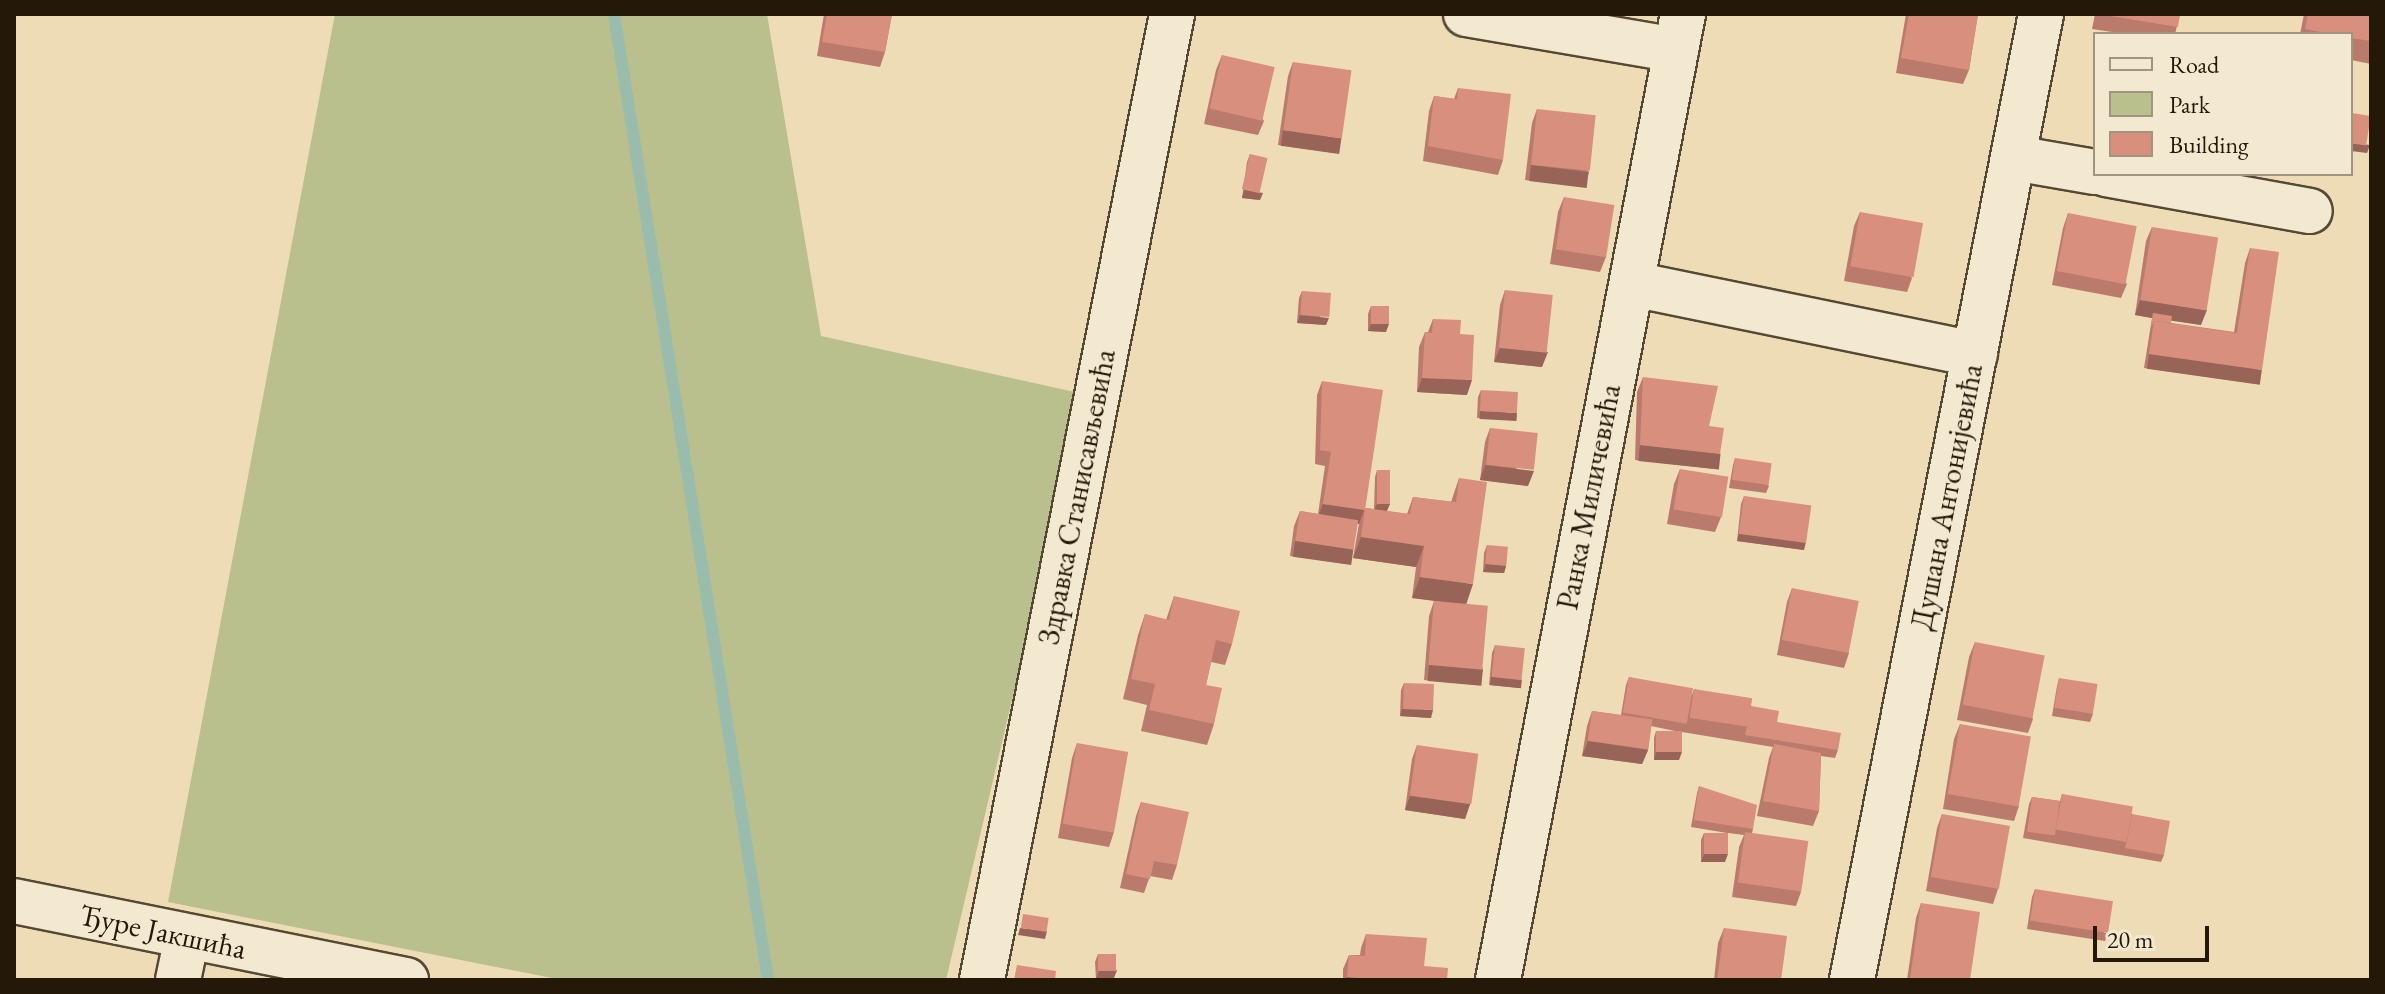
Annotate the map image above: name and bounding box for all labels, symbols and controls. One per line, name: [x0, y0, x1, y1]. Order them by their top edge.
legend: [2093, 32, 2353, 176]
text: Road: [2169, 49, 2219, 80]
text: Park: [2169, 89, 2210, 120]
text: Building: [2169, 129, 2249, 160]
street label: Здравка Станисављевића: [1031, 346, 1123, 648]
street label: Душана Антонијевића: [1904, 361, 1990, 633]
street label: Ранка Миличевића: [1549, 381, 1629, 613]
street label: Ђуре Јакшића: [77, 897, 249, 967]
scale bar: [2097, 910, 2213, 960]
text: 20 m: [2107, 924, 2154, 955]

